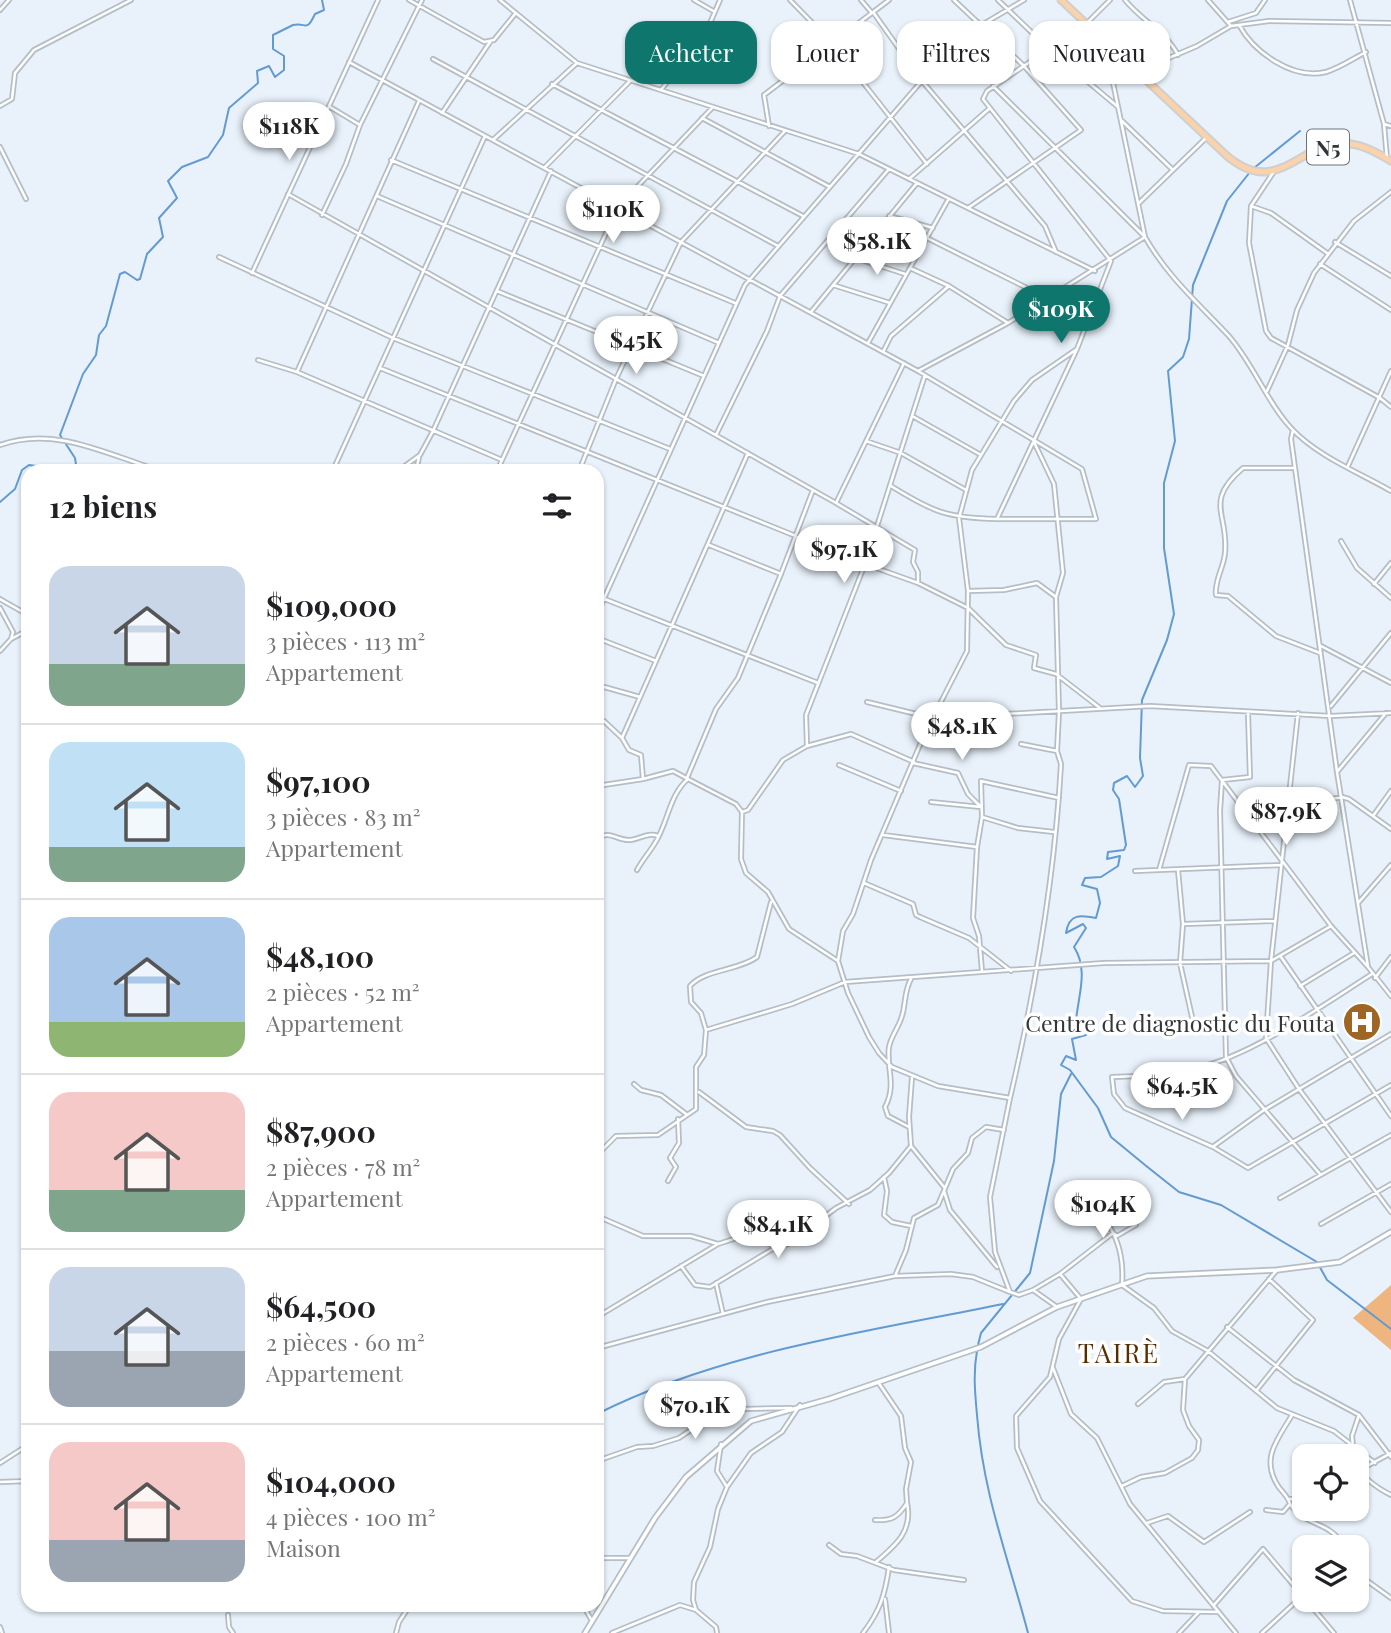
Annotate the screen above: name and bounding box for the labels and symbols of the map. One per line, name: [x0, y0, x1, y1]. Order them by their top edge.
pin: $118K: [240, 102, 338, 162]
road number: N5: [1307, 130, 1349, 164]
pin: $110K: [564, 186, 662, 245]
pin: $58.1K: [820, 218, 934, 277]
pin: $109K: [1012, 286, 1110, 345]
pin: $45K: [595, 316, 677, 376]
pin: $97.1K: [787, 526, 901, 585]
pin: $48.1K: [905, 702, 1019, 762]
pin: $87.9K: [1229, 788, 1343, 847]
hospital icon: Centre de diagnostic du Fouta: [1341, 1001, 1383, 1043]
place label: Centre de diagnostic du Fouta: [1025, 1007, 1336, 1038]
pin: $64.5K: [1125, 1062, 1239, 1122]
pin: $104K: [1054, 1180, 1152, 1240]
pin: $84.1K: [721, 1200, 835, 1260]
district label: TAIRÈ: [1078, 1335, 1160, 1370]
pin: $70.1K: [638, 1382, 752, 1441]

